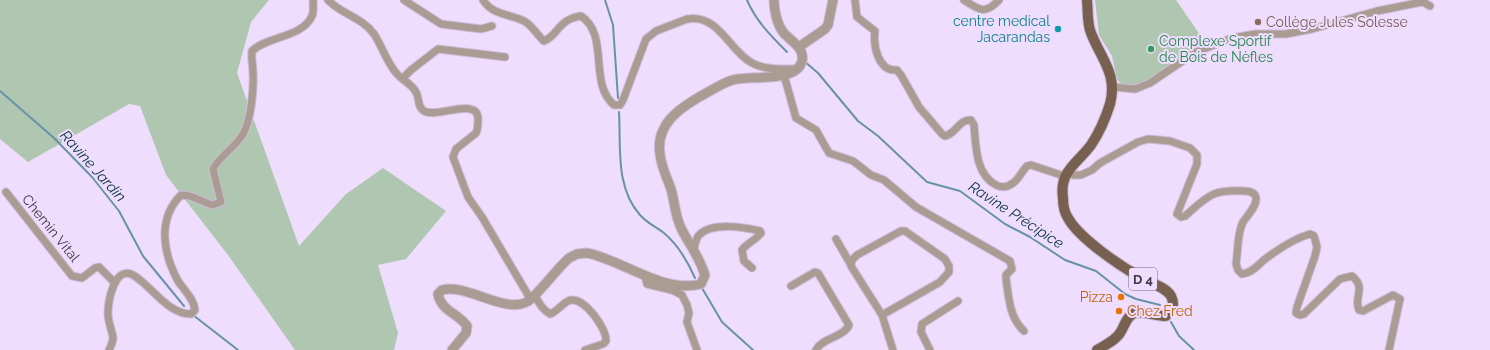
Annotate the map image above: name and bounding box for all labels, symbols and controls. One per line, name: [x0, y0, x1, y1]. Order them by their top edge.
place label: centre medical Jacarandas: [953, 13, 1050, 45]
place label: Collège Jules Solesse: [1266, 14, 1408, 30]
marker: Collège Jules Solesse: [1253, 17, 1263, 27]
marker: centre medical Jacarandas: [1053, 24, 1063, 34]
place label: Complexe Sportif de Bois de Nèfles: [1159, 33, 1273, 65]
marker: Complexe Sportif de Bois de Nèfles: [1146, 44, 1156, 54]
water label: Ravine Jardin: [56, 127, 130, 205]
water label: Ravine Précipice: [965, 178, 1067, 252]
street label: Chemin Vital: [19, 191, 83, 265]
road number: D 4: [1129, 268, 1157, 290]
place label: Pizza: [1080, 289, 1113, 305]
marker: Pizza: [1116, 292, 1126, 302]
place label: Chez Fred: [1127, 303, 1193, 319]
marker: Chez Fred: [1114, 306, 1124, 316]

